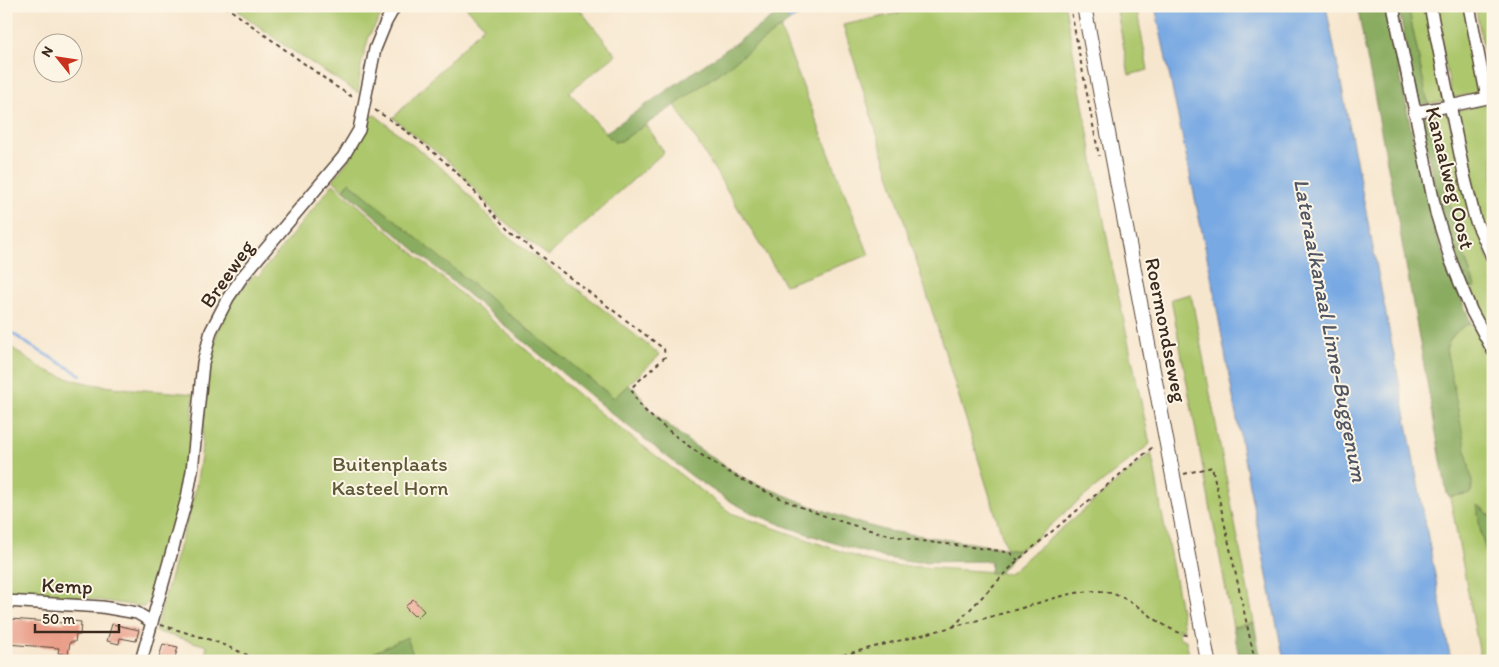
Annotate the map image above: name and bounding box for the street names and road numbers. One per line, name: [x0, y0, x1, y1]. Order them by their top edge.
street label: Kanaalweg Oost: [1421, 104, 1480, 252]
street label: Breeweg: [194, 235, 259, 312]
street label: Roermondseweg: [1140, 255, 1193, 405]
street label: Kemp: [41, 572, 93, 599]

